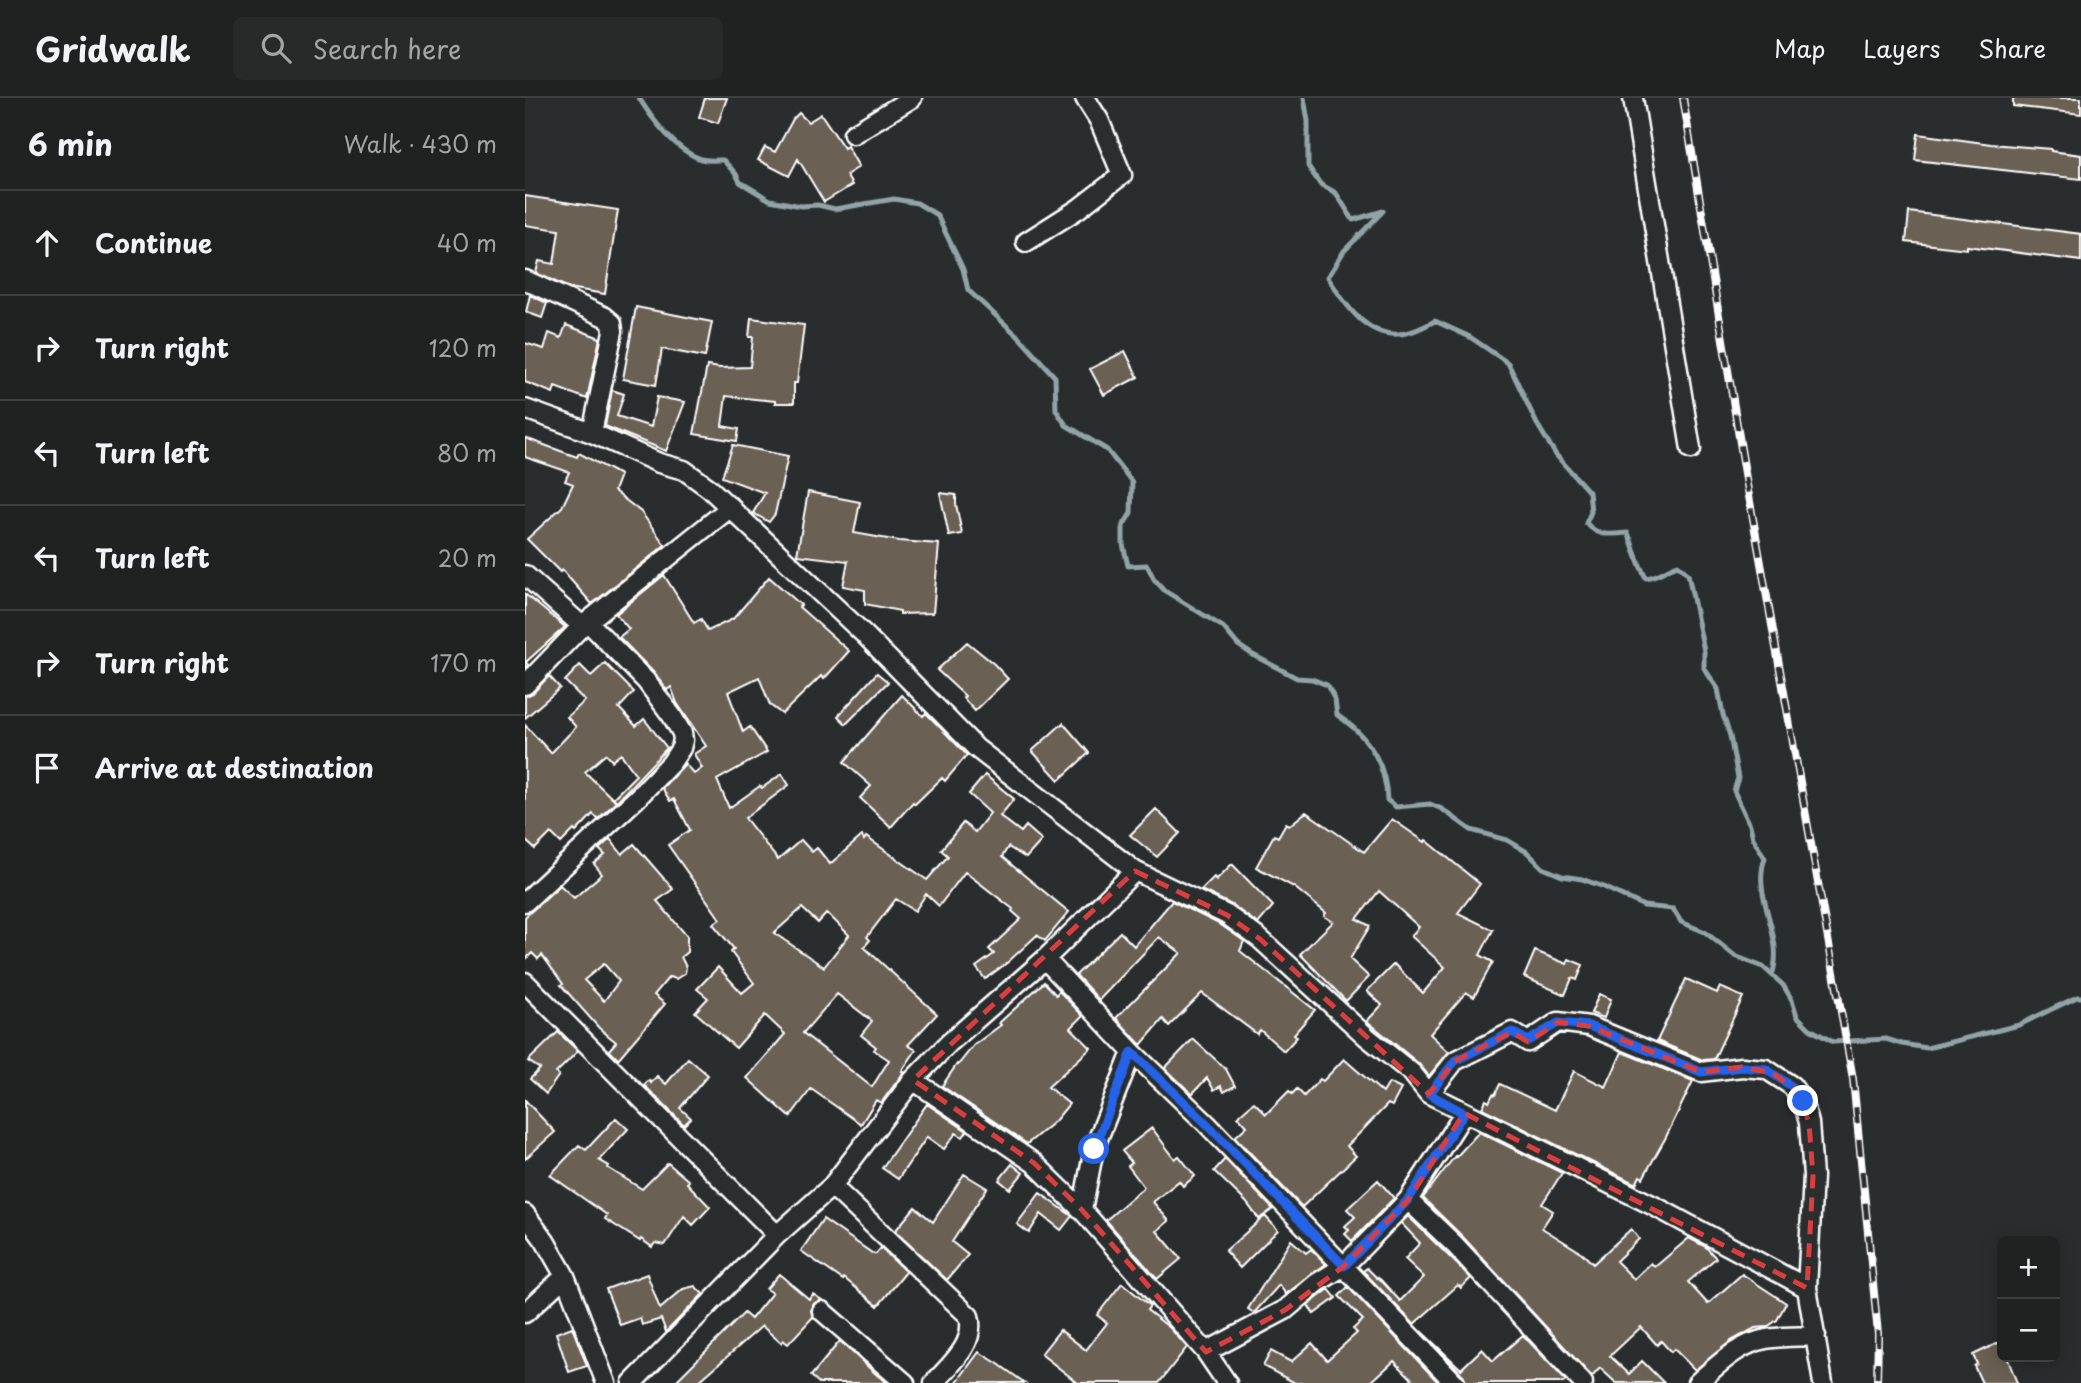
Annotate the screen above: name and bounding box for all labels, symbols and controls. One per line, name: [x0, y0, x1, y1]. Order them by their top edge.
search box: [233, 17, 723, 80]
text: Gridwalk: [35, 23, 191, 73]
icon: search: [257, 29, 295, 67]
text: Search here: [313, 29, 461, 68]
text: Map: [1774, 30, 1825, 66]
text: Layers: [1863, 30, 1940, 66]
text: Share: [1978, 30, 2046, 66]
text: 6 min: [28, 121, 113, 166]
text: Walk · 430 m: [344, 126, 497, 161]
text: Continue: [95, 223, 212, 262]
icon: ahead: [28, 224, 66, 262]
text: 40 m: [437, 225, 497, 260]
text: Turn right: [95, 328, 229, 367]
icon: right: [28, 329, 66, 367]
text: 120 m: [429, 330, 497, 365]
text: Turn left: [95, 433, 210, 472]
icon: left: [28, 434, 66, 472]
text: 80 m: [437, 435, 497, 470]
text: Turn left: [95, 538, 210, 577]
icon: left: [28, 539, 66, 577]
text: 20 m: [438, 540, 497, 575]
text: Turn right: [95, 643, 229, 682]
icon: right: [28, 644, 66, 682]
text: 170 m: [430, 645, 497, 680]
text: Arrive at destination: [95, 748, 374, 787]
icon: arrive: [28, 749, 66, 787]
route end: [1787, 1085, 1818, 1116]
route start: [1078, 1133, 1109, 1164]
map controls: [1997, 1236, 2060, 1362]
button: +: [1997, 1236, 2060, 1299]
button: −: [1997, 1299, 2060, 1362]

